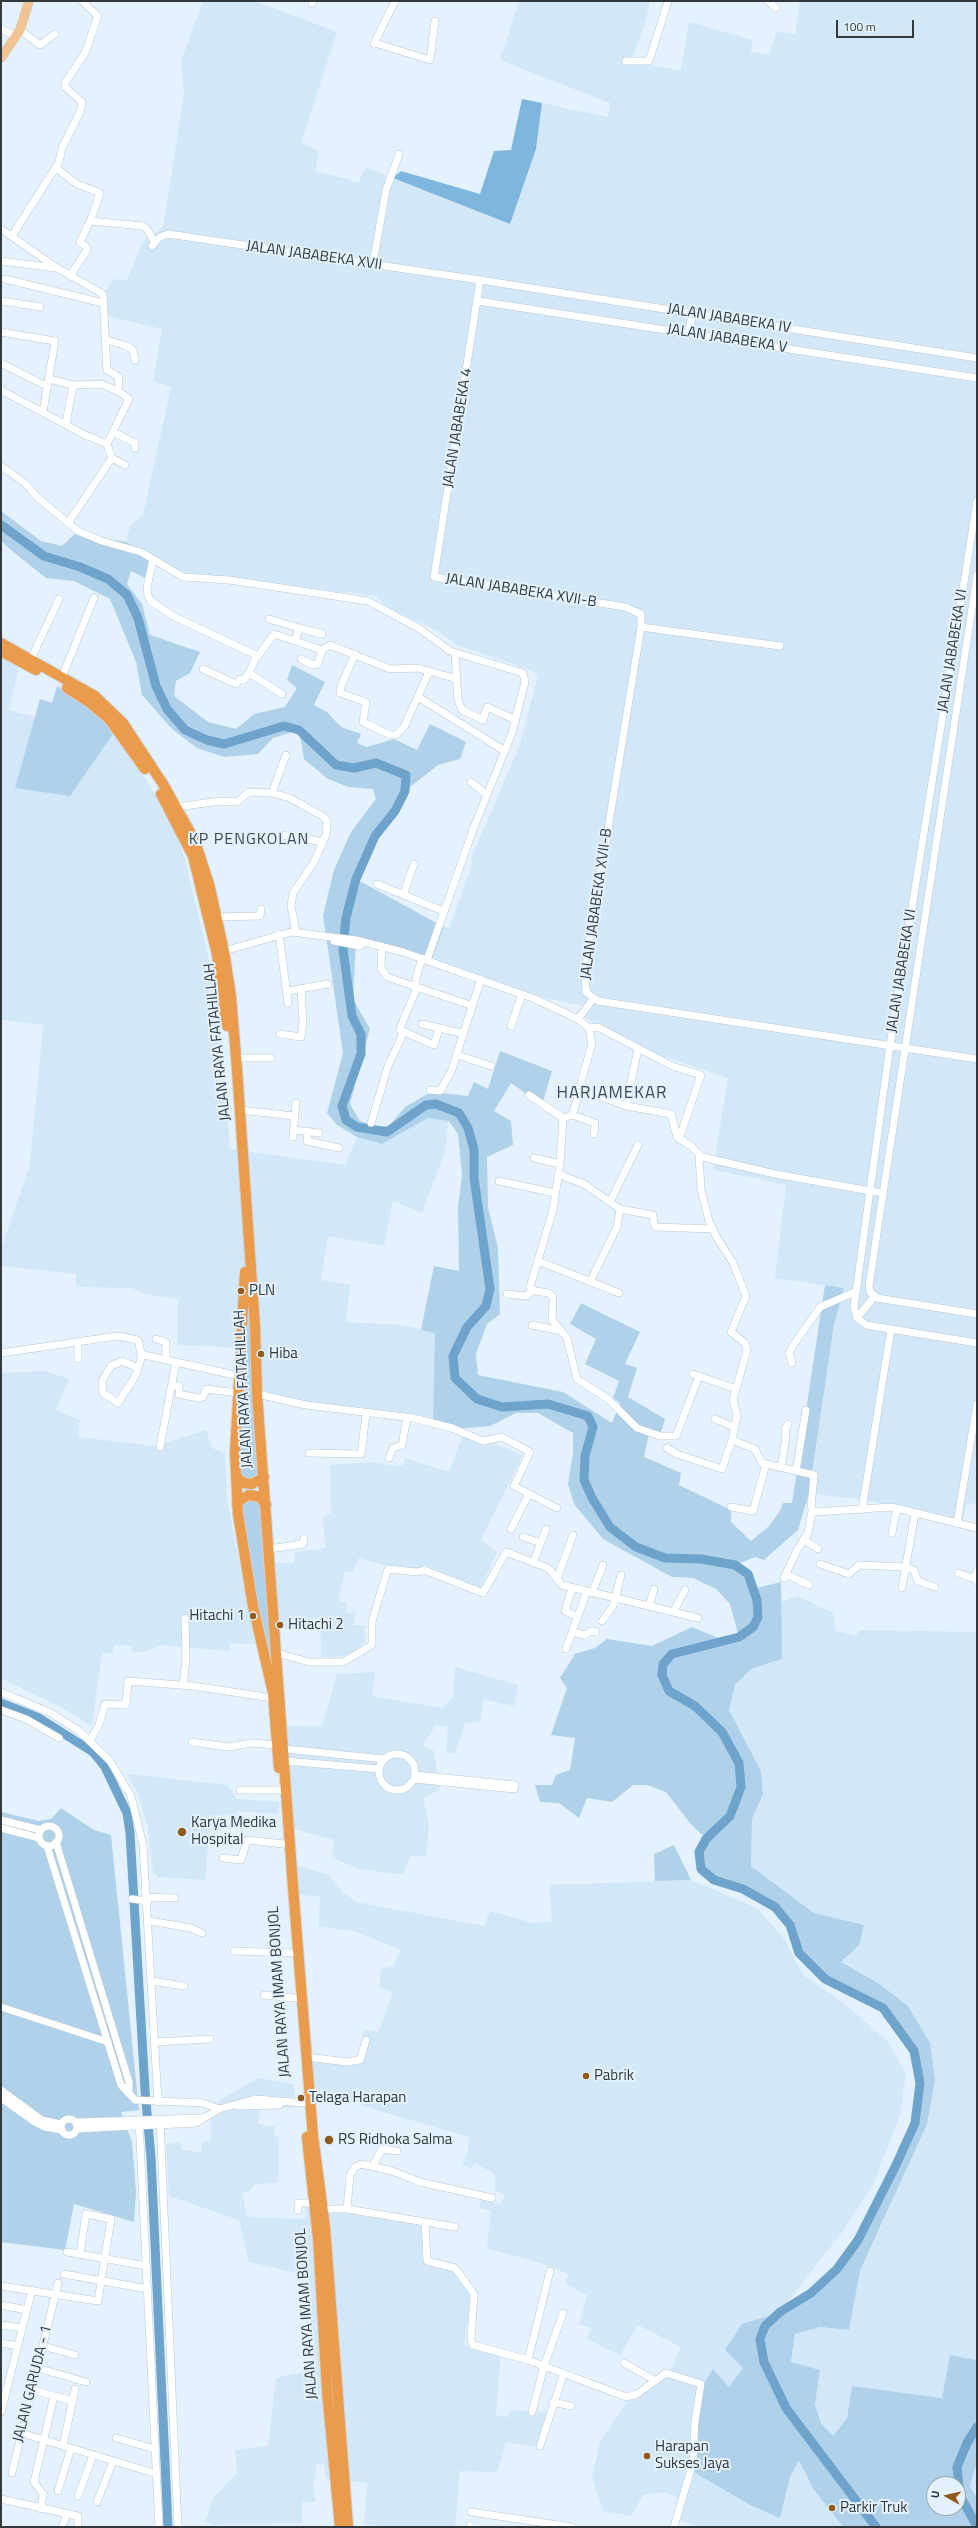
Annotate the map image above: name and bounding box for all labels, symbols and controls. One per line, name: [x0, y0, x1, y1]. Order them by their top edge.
scale bar: [838, 12, 916, 38]
text: 100 m: [843, 17, 876, 36]
street label: JALAN JABABEKA XVII: [245, 238, 383, 274]
street label: JALAN JABABEKA IV: [666, 300, 792, 338]
street label: JALAN JABABEKA V: [666, 321, 788, 357]
street label: JALAN JABABEKA 4: [440, 367, 476, 489]
street label: JALAN JABABEKA XVII-B: [444, 570, 598, 612]
street label: JALAN JABABEKA VI: [934, 588, 972, 714]
street label: JALAN JABABEKA XVII-B: [577, 827, 617, 981]
district label: KP PENGKOLAN: [189, 830, 309, 850]
street label: JALAN JABABEKA VI: [883, 908, 921, 1034]
street label: JALAN RAYA FATAHILLAH: [201, 962, 235, 1122]
district label: HARJAMEKAR: [557, 1084, 667, 1104]
place label: PLN: [249, 1282, 275, 1300]
marker: PLN: [236, 1286, 246, 1296]
street label: JALAN RAYA FATAHILLAH: [231, 1309, 257, 1469]
place label: Hiba: [269, 1345, 298, 1363]
marker: Hiba: [256, 1349, 266, 1359]
place label: Hitachi 1: [189, 1607, 245, 1625]
marker: Hitachi 1: [248, 1611, 258, 1621]
place label: Hitachi 2: [288, 1616, 344, 1634]
marker: Hitachi 2: [275, 1620, 285, 1630]
place label: Karya Medika Hospital: [191, 1814, 276, 1849]
marker: Karya Medika Hospital: [176, 1826, 188, 1838]
street label: JALAN RAYA IMAM BONJOL: [265, 1906, 295, 2078]
place label: Pabrik: [594, 2067, 634, 2085]
marker: Pabrik: [581, 2071, 591, 2081]
place label: Telaga Harapan: [309, 2089, 406, 2107]
marker: Telaga Harapan: [296, 2093, 306, 2103]
place label: RS Ridhoka Salma: [338, 2131, 452, 2149]
marker: RS Ridhoka Salma: [323, 2134, 335, 2146]
street label: JALAN RAYA IMAM BONJOL: [292, 2228, 322, 2400]
street label: JALAN GARUDA - 1: [10, 2324, 56, 2444]
place label: Harapan Sukses Jaya: [655, 2438, 730, 2473]
marker: Harapan Sukses Jaya: [642, 2451, 652, 2461]
north arrow: [926, 2476, 966, 2516]
text: U: [927, 2490, 944, 2499]
place label: Parkir Truk: [840, 2499, 907, 2517]
marker: Parkir Truk: [827, 2503, 837, 2513]

